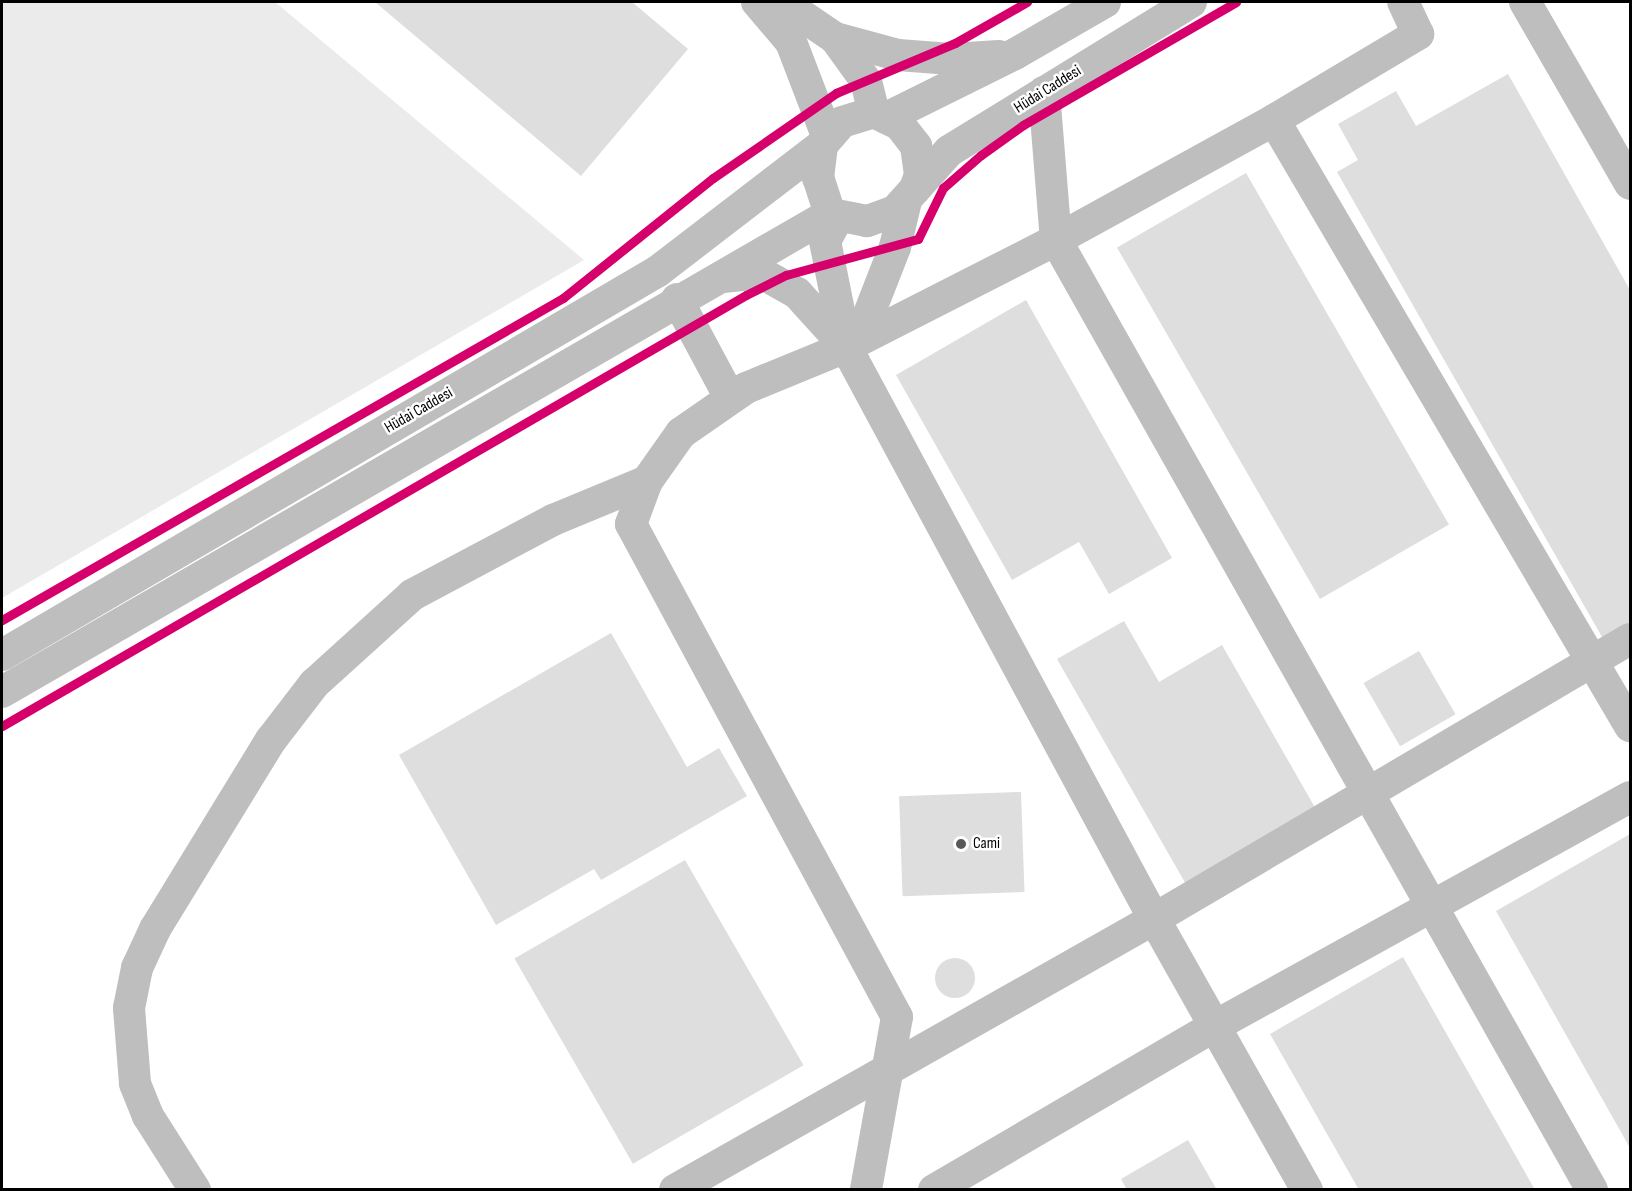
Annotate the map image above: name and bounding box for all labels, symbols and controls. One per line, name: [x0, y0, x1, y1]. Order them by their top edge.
street label: Hüdai Caddesi: [1011, 62, 1085, 118]
street label: Hüdai Caddesi: [382, 384, 456, 438]
place label: Cami: [973, 834, 1000, 854]
marker: Cami: [954, 837, 968, 851]

